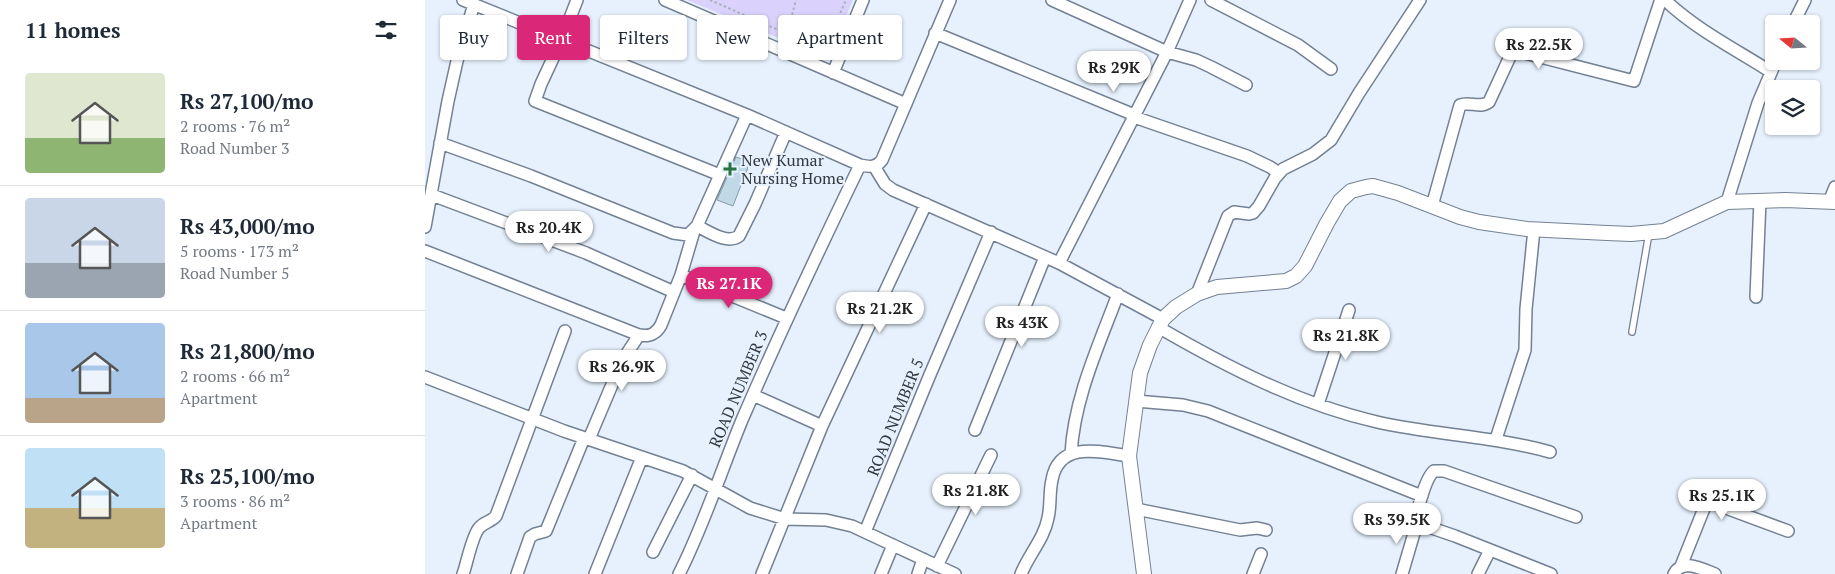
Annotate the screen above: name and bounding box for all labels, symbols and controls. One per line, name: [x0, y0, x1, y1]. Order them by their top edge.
chip: Buy: [440, 15, 507, 60]
chip: Rent: [517, 15, 590, 60]
chip: Filters: [600, 15, 687, 60]
chip: New: [697, 15, 768, 60]
chip: Apartment: [778, 15, 902, 60]
north arrow: [1765, 15, 1820, 70]
map controls: [1765, 15, 1820, 135]
text: 11 homes: [25, 16, 121, 44]
icon: filters: [372, 16, 400, 44]
pin: Rs 22.5K: [1487, 28, 1591, 70]
text: Rs 22.5K: [1506, 33, 1572, 55]
pin: Rs 29K: [1073, 51, 1155, 93]
text: Rs 29K: [1088, 56, 1140, 78]
button: layers: [1765, 80, 1820, 135]
text: Rs 27,100/mo: [180, 87, 314, 115]
icon: home: [65, 93, 125, 153]
text: 2 rooms · 76 m²: [180, 115, 290, 137]
text: Road Number 3: [180, 137, 290, 159]
place label: New Kumar Nursing Home: [741, 149, 844, 189]
marker: New Kumar Nursing Home: [723, 162, 737, 176]
pin: Rs 20.4K: [497, 210, 601, 253]
text: Rs 43,000/mo: [180, 212, 315, 240]
text: Rs 20.4K: [516, 216, 582, 238]
icon: home: [65, 218, 125, 278]
text: 5 rooms · 173 m²: [180, 240, 299, 262]
text: Road Number 5: [180, 262, 290, 284]
pin: Rs 27.1K: [677, 266, 781, 309]
text: Rs 27.1K: [696, 272, 762, 294]
pin: Rs 21.2K: [828, 292, 932, 334]
text: Rs 21.2K: [847, 297, 913, 319]
pin: Rs 43K: [981, 306, 1063, 348]
text: Rs 43K: [996, 311, 1048, 333]
pin: Rs 21.8K: [1294, 318, 1398, 361]
text: Rs 21.8K: [1313, 324, 1379, 346]
street label: ROAD NUMBER 3: [703, 327, 773, 451]
text: Rs 21,800/mo: [180, 337, 315, 365]
icon: home: [65, 343, 125, 403]
pin: Rs 26.9K: [570, 350, 674, 392]
text: Rs 26.9K: [589, 355, 655, 377]
street label: ROAD NUMBER 5: [861, 355, 929, 479]
text: 2 rooms · 66 m²: [180, 365, 290, 387]
text: Apartment: [180, 387, 257, 409]
text: Rs 25,100/mo: [180, 462, 315, 490]
icon: home: [65, 468, 125, 528]
pin: Rs 21.8K: [924, 474, 1028, 516]
pin: Rs 25.1K: [1670, 478, 1774, 521]
text: Rs 21.8K: [943, 479, 1009, 501]
text: Rs 25.1K: [1689, 484, 1755, 506]
text: 3 rooms · 86 m²: [180, 490, 290, 512]
pin: Rs 39.5K: [1345, 502, 1449, 545]
text: Rs 39.5K: [1364, 508, 1430, 530]
text: Apartment: [180, 512, 257, 534]

